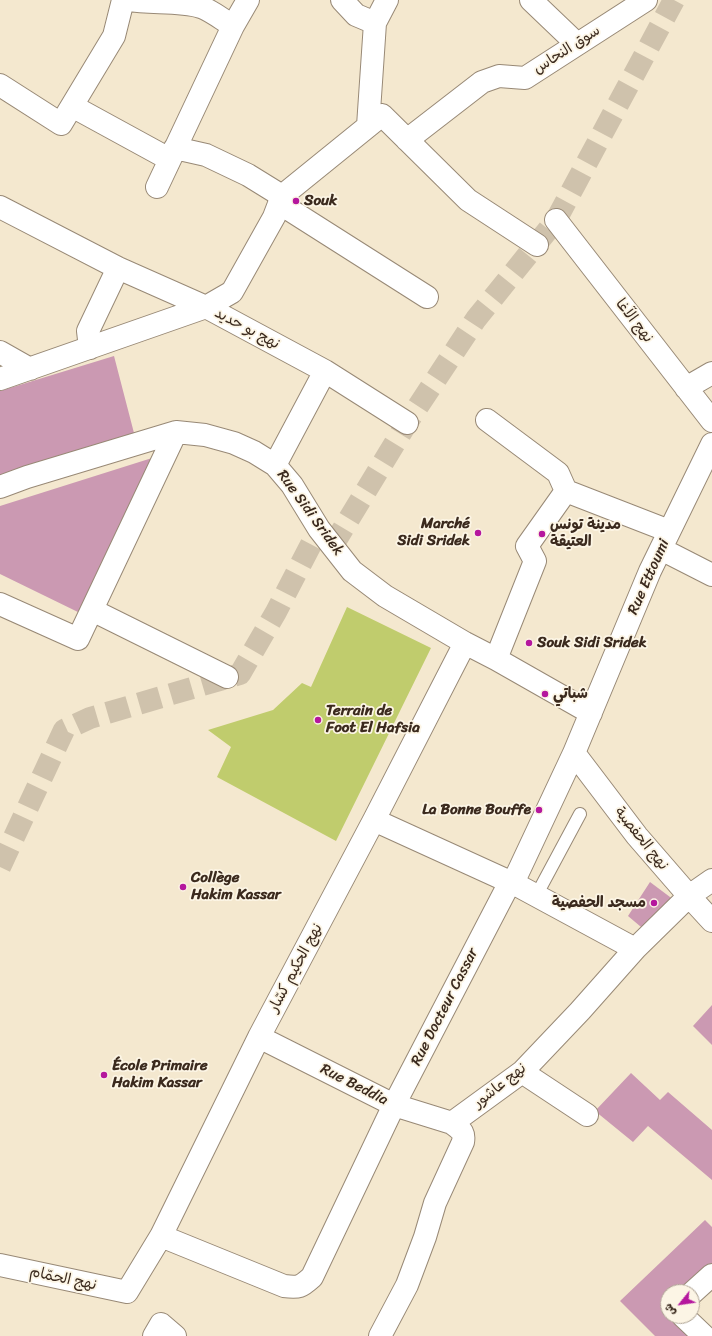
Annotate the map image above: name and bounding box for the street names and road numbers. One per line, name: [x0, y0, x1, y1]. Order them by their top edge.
street label: سوق النحاس: [530, 22, 604, 78]
street label: نهج الآغا: [611, 295, 657, 347]
street label: نهج بو حديد: [211, 304, 283, 354]
street label: Rue Sidi Sridek: [273, 467, 347, 559]
street label: Rue Ettoumi: [624, 536, 674, 618]
street label: نهج الحفصية: [610, 804, 672, 874]
street label: نهج الحكيم كسّار: [265, 921, 327, 1015]
street label: Rue Docteur Cassar: [408, 945, 482, 1069]
street label: Rue Beddia: [317, 1060, 391, 1110]
street label: نهج عاشور: [470, 1060, 530, 1112]
street label: نهج الحمّام: [28, 1263, 98, 1295]

